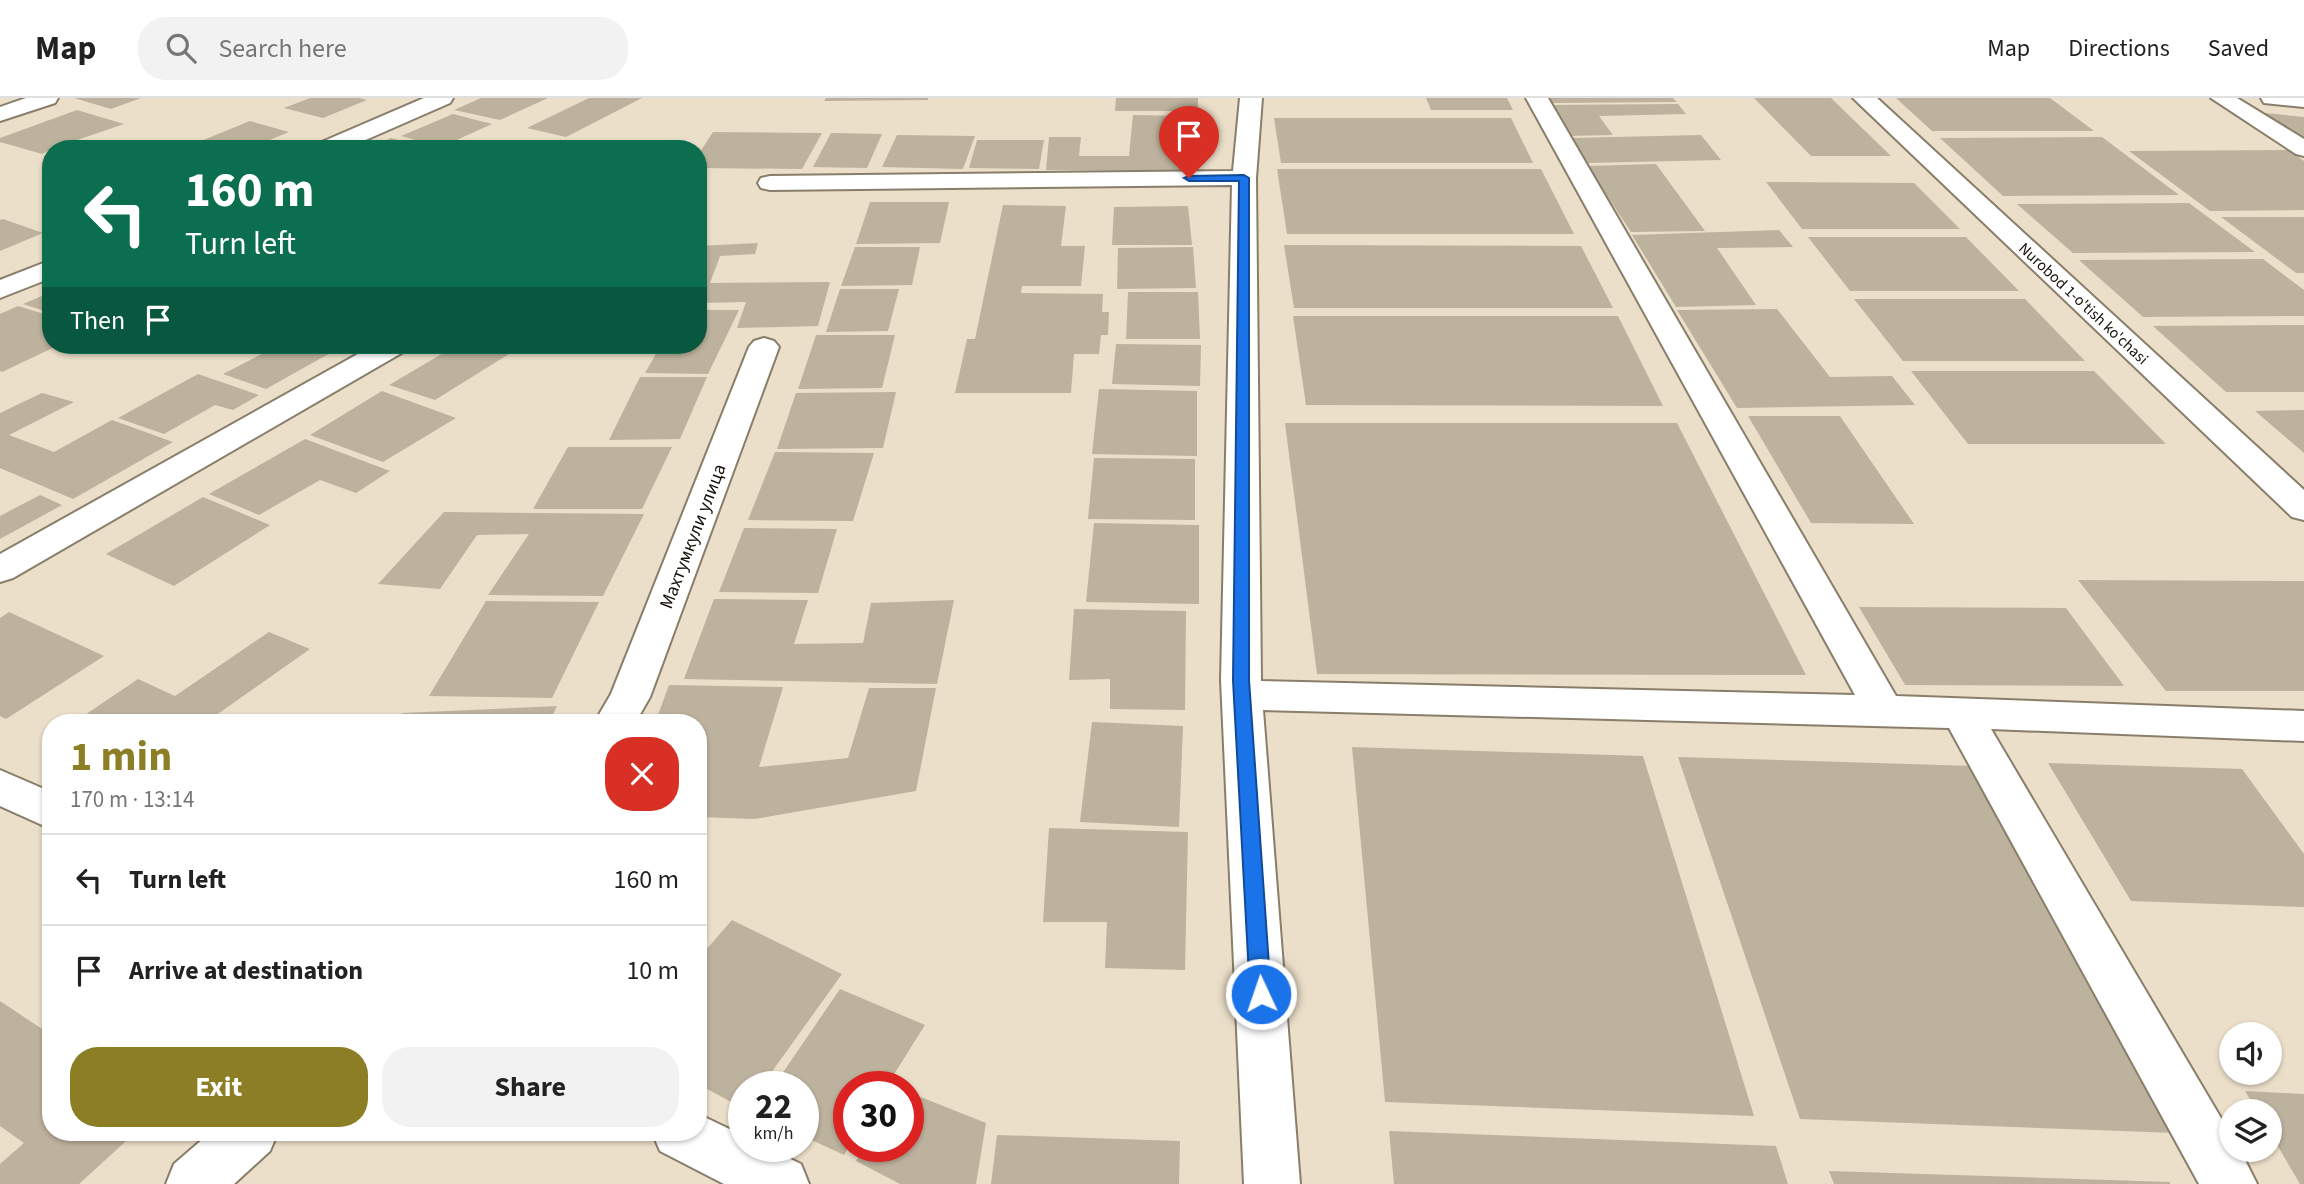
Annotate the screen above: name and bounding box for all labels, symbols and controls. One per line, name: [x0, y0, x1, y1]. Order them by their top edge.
search box: [138, 17, 628, 80]
text: Map: [35, 25, 96, 72]
icon: search: [162, 29, 200, 67]
text: Search here: [218, 30, 347, 67]
text: Map: [1987, 31, 2030, 66]
text: Directions: [2068, 31, 2170, 66]
text: Saved: [2208, 31, 2269, 66]
pin: [1159, 106, 1219, 178]
icon: arrive: [1170, 117, 1208, 155]
text: 160 m: [185, 156, 314, 226]
icon: left: [70, 168, 161, 259]
text: Turn left: [185, 221, 296, 267]
street label: Nurobod 1-o'tish ko'chasi: [2014, 238, 2153, 370]
icon: arrive: [139, 301, 177, 339]
text: Then: [70, 302, 125, 339]
street label: Махтумкули улица: [653, 460, 733, 613]
text: 1 min: [70, 727, 172, 787]
button: close: [605, 737, 679, 811]
text: 170 m · 13:14: [70, 783, 194, 816]
icon: left: [70, 861, 108, 899]
text: Turn left: [129, 861, 226, 898]
text: 160 m: [613, 861, 679, 898]
icon: arrive: [70, 952, 108, 990]
text: Arrive at destination: [129, 952, 363, 989]
text: 10 m: [626, 952, 679, 989]
position arrow: [1224, 957, 1298, 1031]
map controls: [2219, 1022, 2282, 1162]
button: sound: [2219, 1022, 2282, 1085]
button: Exit: [70, 1047, 368, 1127]
button: Share: [382, 1047, 679, 1127]
speed limit sign: 30: [833, 1071, 924, 1162]
text: 22: [755, 1082, 792, 1132]
button: layers: [2219, 1099, 2282, 1162]
text: km/h: [754, 1121, 793, 1146]

